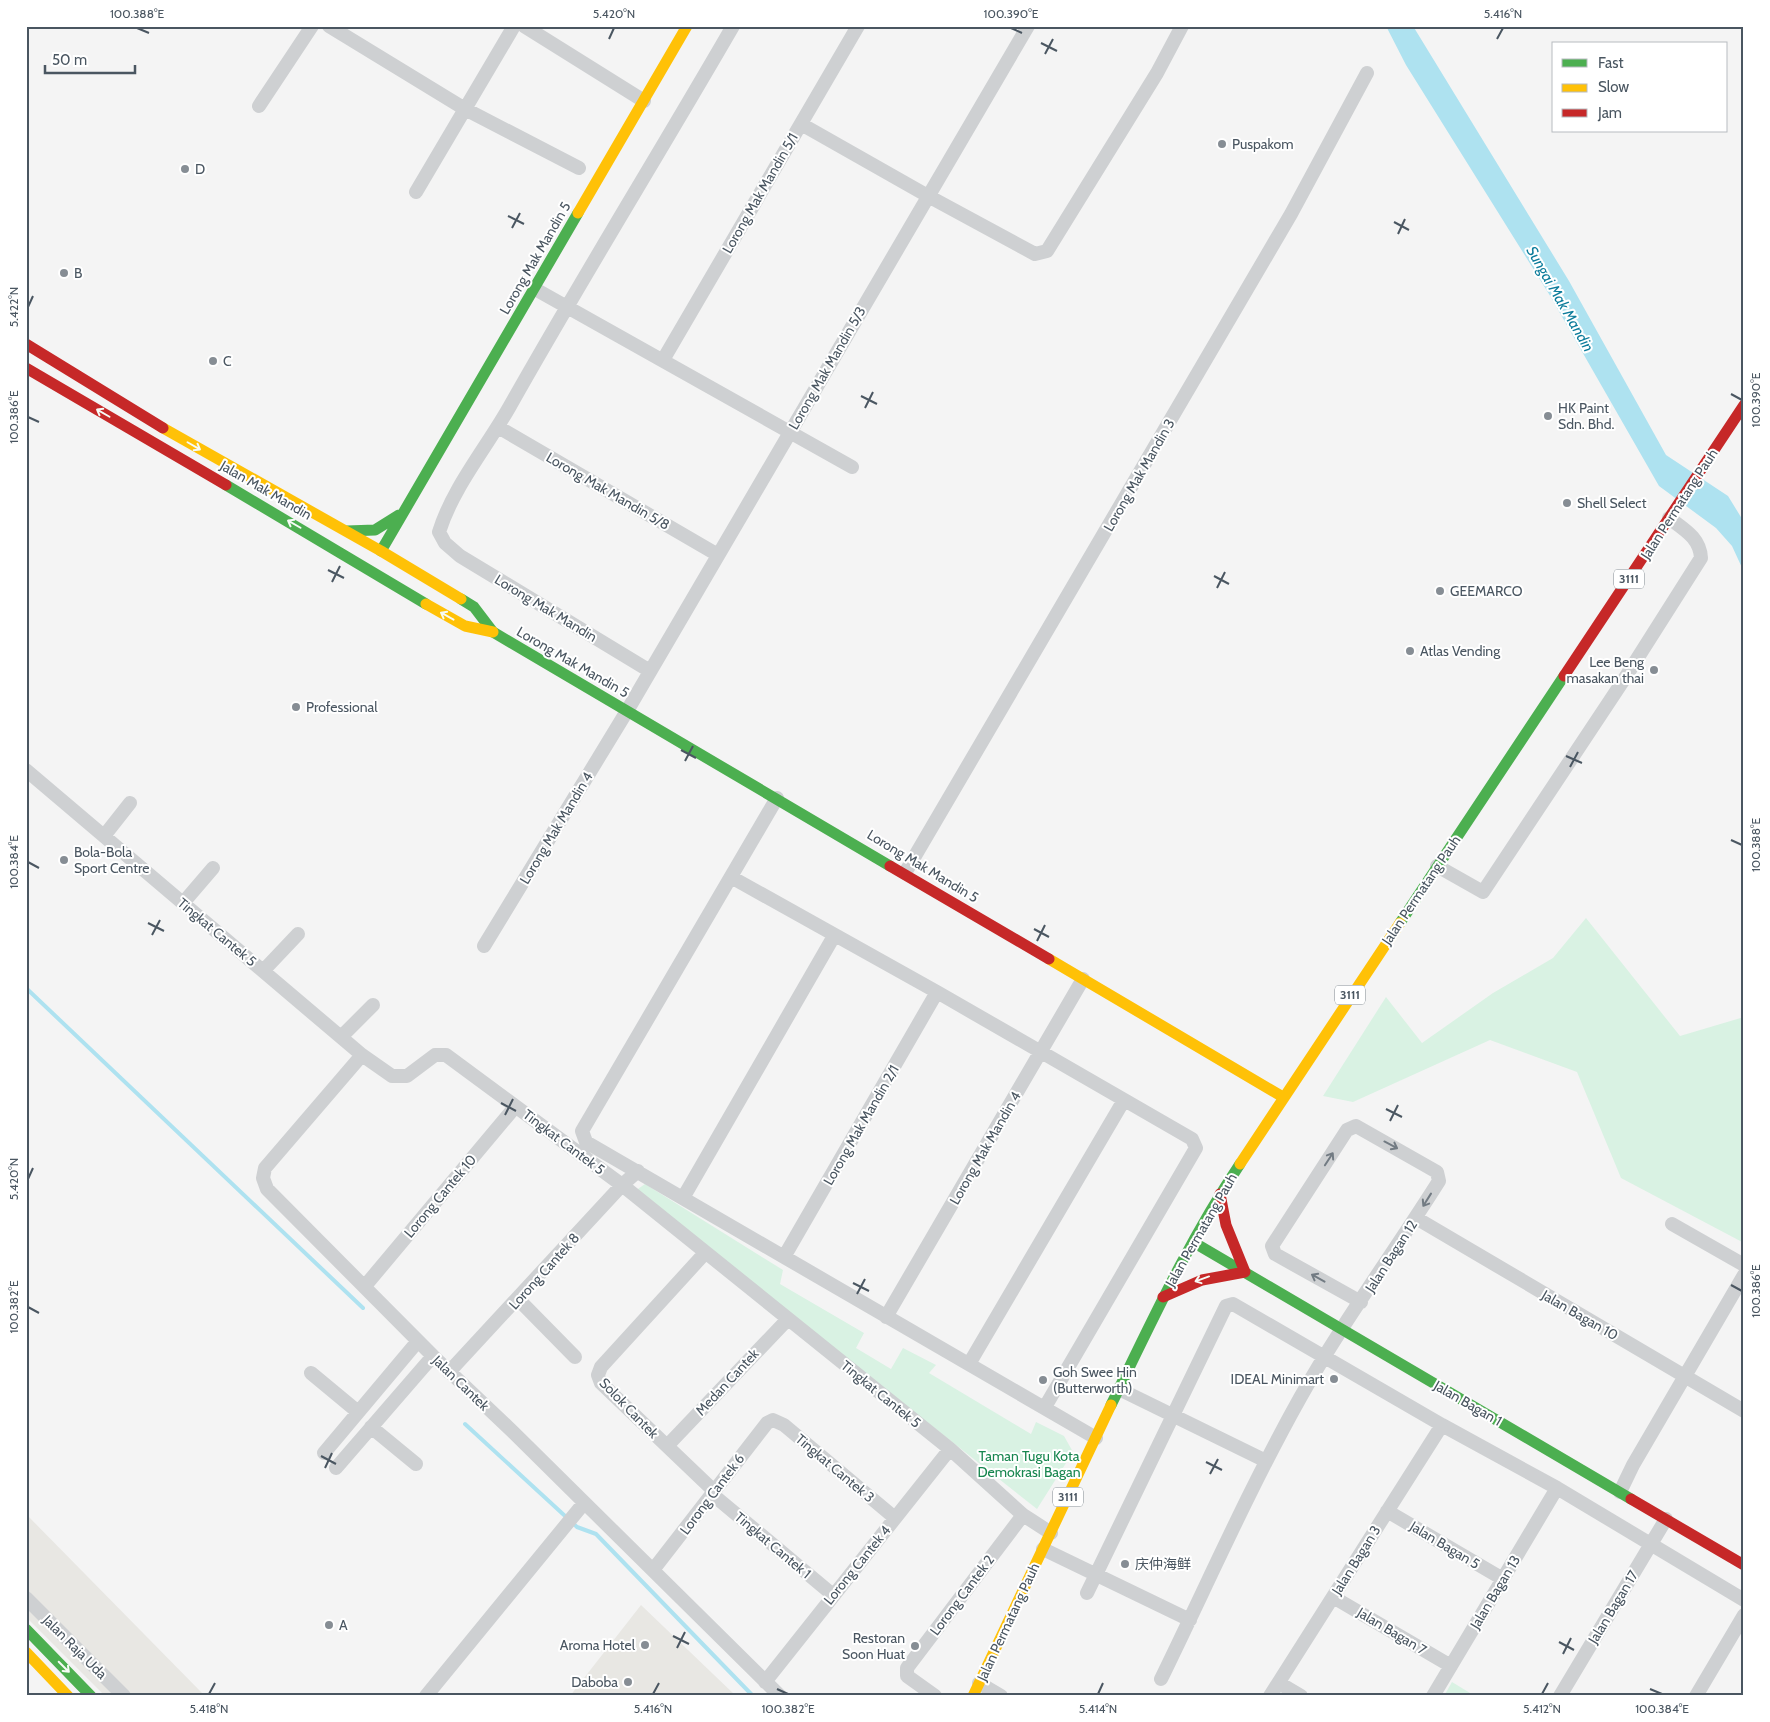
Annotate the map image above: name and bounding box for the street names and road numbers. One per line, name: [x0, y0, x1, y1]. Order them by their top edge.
street label: Lorong Mak Mandin 5/1: [718, 130, 802, 256]
street label: Lorong Mak Mandin 5: [495, 199, 575, 317]
street label: Lorong Mak Mandin 5/3: [784, 303, 870, 433]
street label: Lorong Mak Mandin 3: [1099, 416, 1179, 534]
street label: Jalan Permatang Pauh: [1636, 445, 1721, 564]
street label: Lorong Mak Mandin 5/8: [543, 448, 673, 534]
street label: Jalan Mak Mandin: [216, 456, 315, 524]
street label: Lorong Mak Mandin: [492, 570, 601, 646]
road number: 3111: [1614, 570, 1644, 588]
street label: Lorong Mak Mandin 5: [514, 622, 632, 702]
street label: Lorong Mak Mandin 4: [515, 769, 597, 887]
street label: Lorong Mak Mandin 5: [864, 826, 982, 906]
street label: Jalan Permatang Pauh: [1377, 832, 1464, 949]
street label: Tingkat Cantek 5: [174, 894, 260, 970]
road number: 3111: [1335, 986, 1365, 1004]
street label: Lorong Mak Mandin 2/1: [819, 1062, 903, 1188]
street label: Lorong Mak Mandin 4: [945, 1088, 1025, 1208]
street label: Tingkat Cantek 5: [520, 1105, 608, 1179]
street label: Lorong Cantek 10: [400, 1151, 480, 1241]
street label: Jalan Permatang Pauh: [1161, 1170, 1241, 1291]
street label: Jalan Bagan 12: [1360, 1216, 1421, 1296]
street label: Lorong Cantek 8: [505, 1229, 583, 1313]
street label: Jalan Bagan 10: [1538, 1285, 1622, 1344]
street label: Medan Cantek: [691, 1344, 763, 1419]
street label: Jalan Cantek: [428, 1351, 494, 1415]
street label: Tingkat Cantek 5: [837, 1356, 925, 1432]
street label: Solok Cantek: [596, 1374, 663, 1443]
street label: Jalan Bagan 1: [1430, 1376, 1505, 1430]
street label: Tingkat Cantek 3: [792, 1430, 878, 1506]
street label: Lorong Cantek 6: [676, 1450, 748, 1538]
road number: 3111: [1053, 1488, 1083, 1506]
street label: Tingkat Cantek 1: [731, 1508, 815, 1582]
street label: Jalan Bagan 5: [1406, 1517, 1483, 1573]
street label: Lorong Cantek 4: [820, 1522, 894, 1608]
street label: Jalan Bagan 3: [1327, 1522, 1384, 1599]
street label: Lorong Cantek 2: [926, 1551, 998, 1639]
street label: Jalan Bagan 13: [1465, 1552, 1524, 1633]
street label: Jalan Permatang Pauh: [972, 1560, 1043, 1685]
street label: Jalan Bagan 17: [1584, 1567, 1642, 1648]
street label: Jalan Bagan 7: [1353, 1603, 1430, 1659]
street label: Jalan Raja Uda: [38, 1610, 111, 1683]

